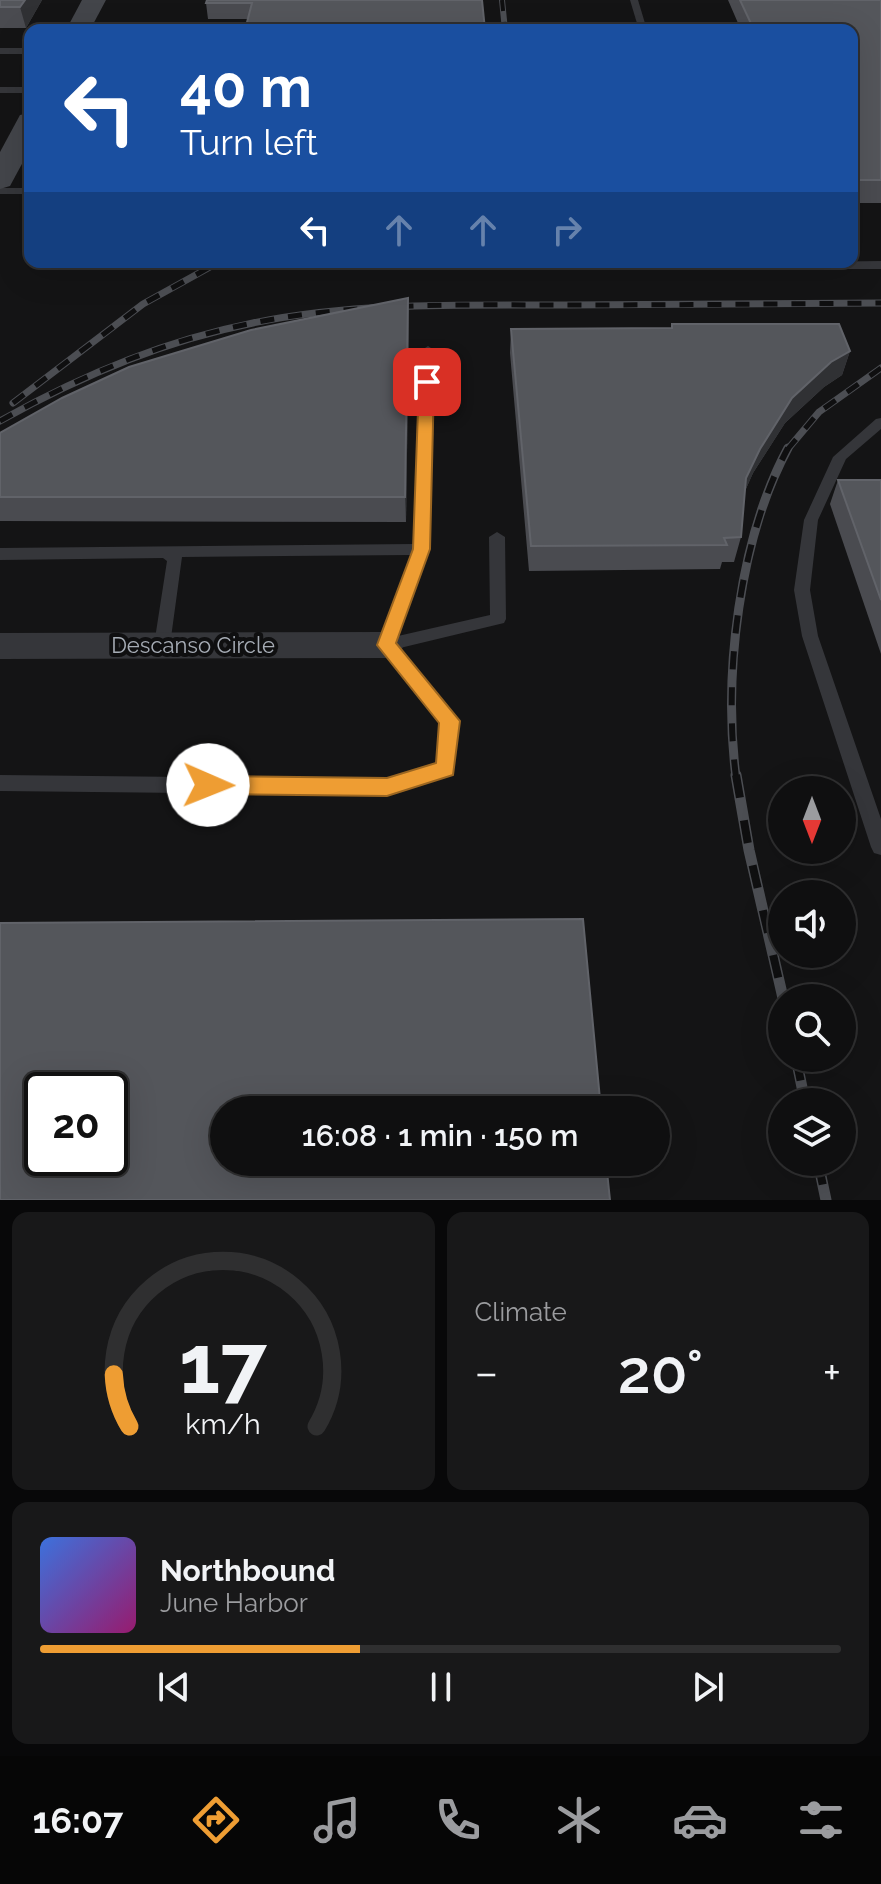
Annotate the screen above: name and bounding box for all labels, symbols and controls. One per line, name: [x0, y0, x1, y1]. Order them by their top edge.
text: 40 m: [180, 54, 312, 120]
icon: left: [48, 56, 152, 160]
text: Turn left: [180, 121, 318, 163]
icon: left: [293, 208, 337, 252]
icon: ahead: [377, 208, 421, 252]
icon: ahead: [461, 208, 505, 252]
icon: right: [545, 208, 589, 252]
pin: [393, 348, 461, 416]
icon: arrive: [405, 360, 449, 404]
street label: Descanso Circle: [111, 632, 275, 658]
position arrow: [166, 743, 250, 827]
north arrow: [768, 776, 856, 864]
map controls: [768, 776, 856, 1176]
button: sound: [768, 880, 856, 968]
button: search: [768, 984, 856, 1072]
speed limit sign: 20: [24, 1072, 128, 1176]
button: layers: [768, 1088, 856, 1176]
text: 16:08 · 1 min · 150 m: [302, 1118, 578, 1153]
text: Climate: [475, 1297, 567, 1327]
text: 17: [179, 1315, 267, 1412]
text: 20°: [618, 1337, 703, 1407]
text: −: [475, 1347, 498, 1398]
text: +: [823, 1347, 841, 1398]
text: km/h: [186, 1407, 261, 1441]
text: Northbound: [160, 1553, 335, 1588]
text: June Harbor: [160, 1588, 308, 1618]
icon: previous: [152, 1665, 196, 1709]
icon: pause: [419, 1665, 463, 1709]
icon: next: [686, 1665, 730, 1709]
icon: directions: [188, 1792, 244, 1848]
icon: music: [309, 1792, 365, 1848]
icon: phone: [430, 1792, 486, 1848]
icon: climate: [551, 1792, 607, 1848]
icon: car: [672, 1792, 728, 1848]
icon: filters: [793, 1792, 849, 1848]
text: 16:07: [32, 1799, 123, 1841]

